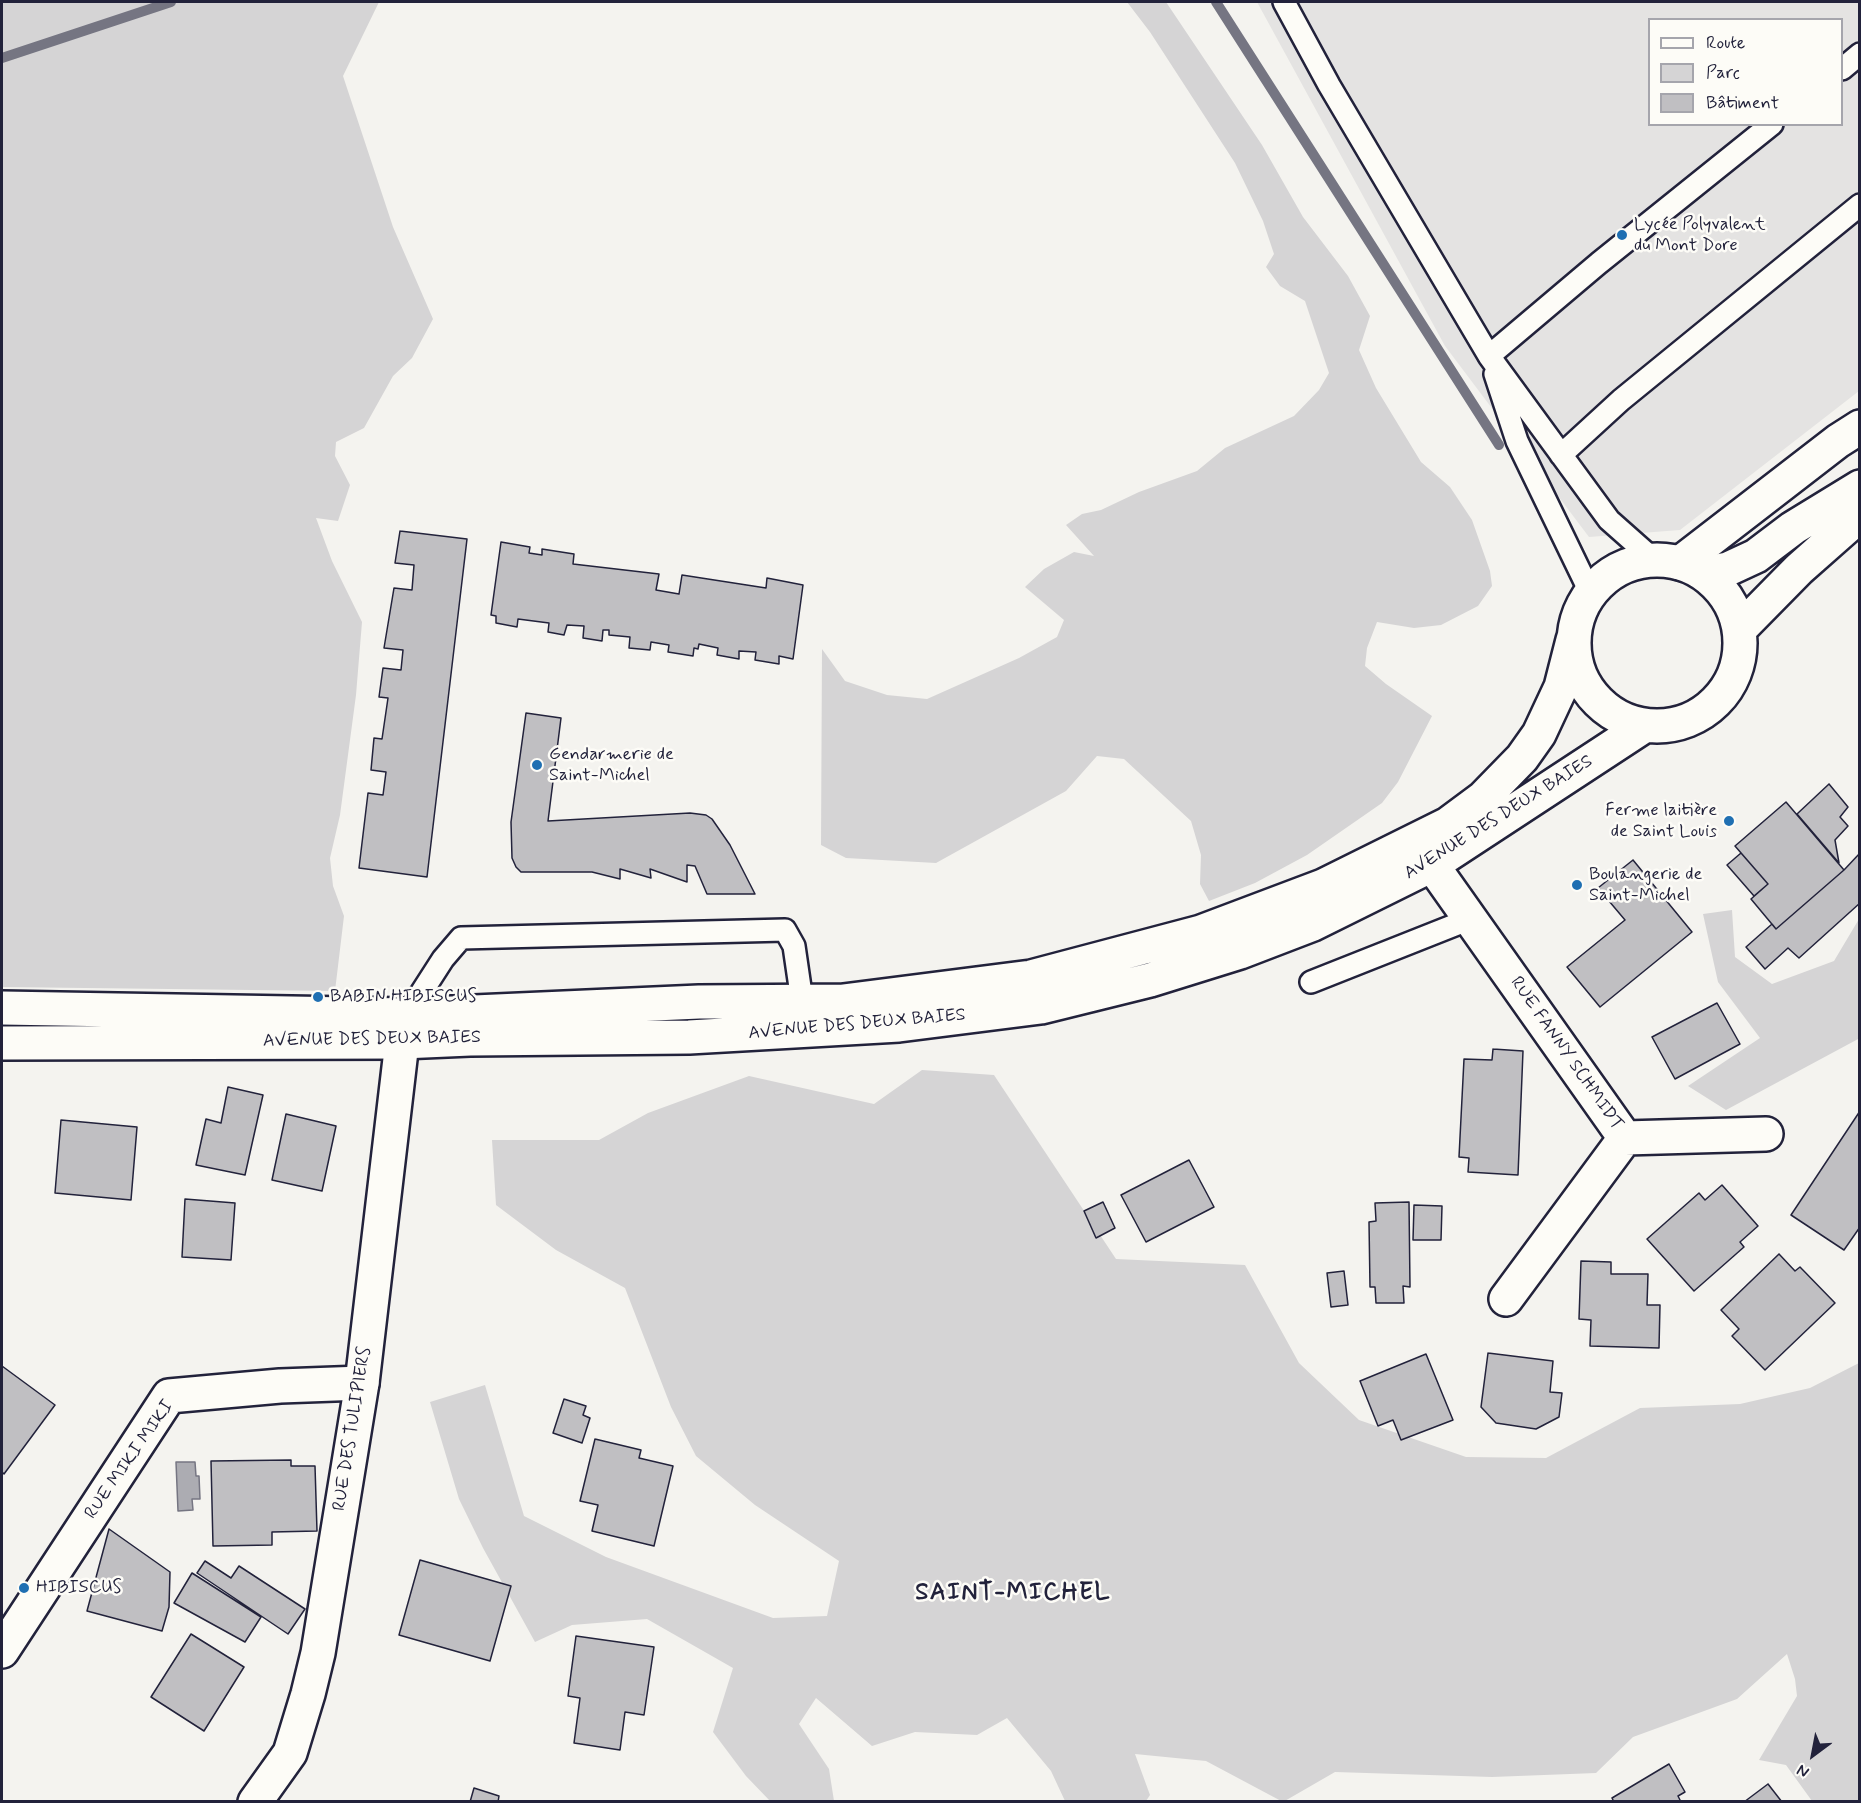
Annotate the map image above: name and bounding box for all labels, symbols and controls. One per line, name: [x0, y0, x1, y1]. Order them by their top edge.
legend: [1648, 18, 1843, 126]
text: Route: [1706, 31, 1745, 55]
text: Parc: [1706, 61, 1740, 85]
text: Bâtiment: [1706, 91, 1779, 115]
place label: Lycée Polyvalent du Mont Dore: [1634, 214, 1766, 256]
marker: Lycée Polyvalent du Mont Dore: [1615, 228, 1629, 242]
place label: Gendarmerie de Saint-Michel: [549, 744, 674, 786]
street label: AVENUE DES DEUX BAIES: [1401, 751, 1597, 885]
marker: Gendarmerie de Saint-Michel: [530, 758, 544, 772]
place label: Ferme laitière de Saint Louis: [1605, 800, 1717, 842]
marker: Ferme laitière de Saint Louis: [1722, 814, 1736, 828]
place label: Boulangerie de Saint-Michel: [1589, 864, 1702, 906]
marker: Boulangerie de Saint-Michel: [1570, 878, 1584, 892]
street label: RUE FANNY SCHMIDT: [1505, 973, 1627, 1135]
place label: BABIN HIBISCUS: [330, 986, 477, 1008]
marker: BABIN HIBISCUS: [311, 990, 325, 1004]
street label: AVENUE DES DEUX BAIES: [747, 1005, 967, 1045]
street label: AVENUE DES DEUX BAIES: [263, 1027, 481, 1053]
street label: RUE DES TULIPIERS: [329, 1345, 377, 1513]
street label: RUE MIKI MIKI: [81, 1396, 179, 1524]
place label: HIBISCUS: [36, 1577, 122, 1599]
district label: SAINT-MICHEL: [913, 1580, 1113, 1608]
marker: HIBISCUS: [17, 1581, 31, 1595]
north arrow: [1783, 1725, 1843, 1785]
text: N: [1793, 1759, 1813, 1782]

